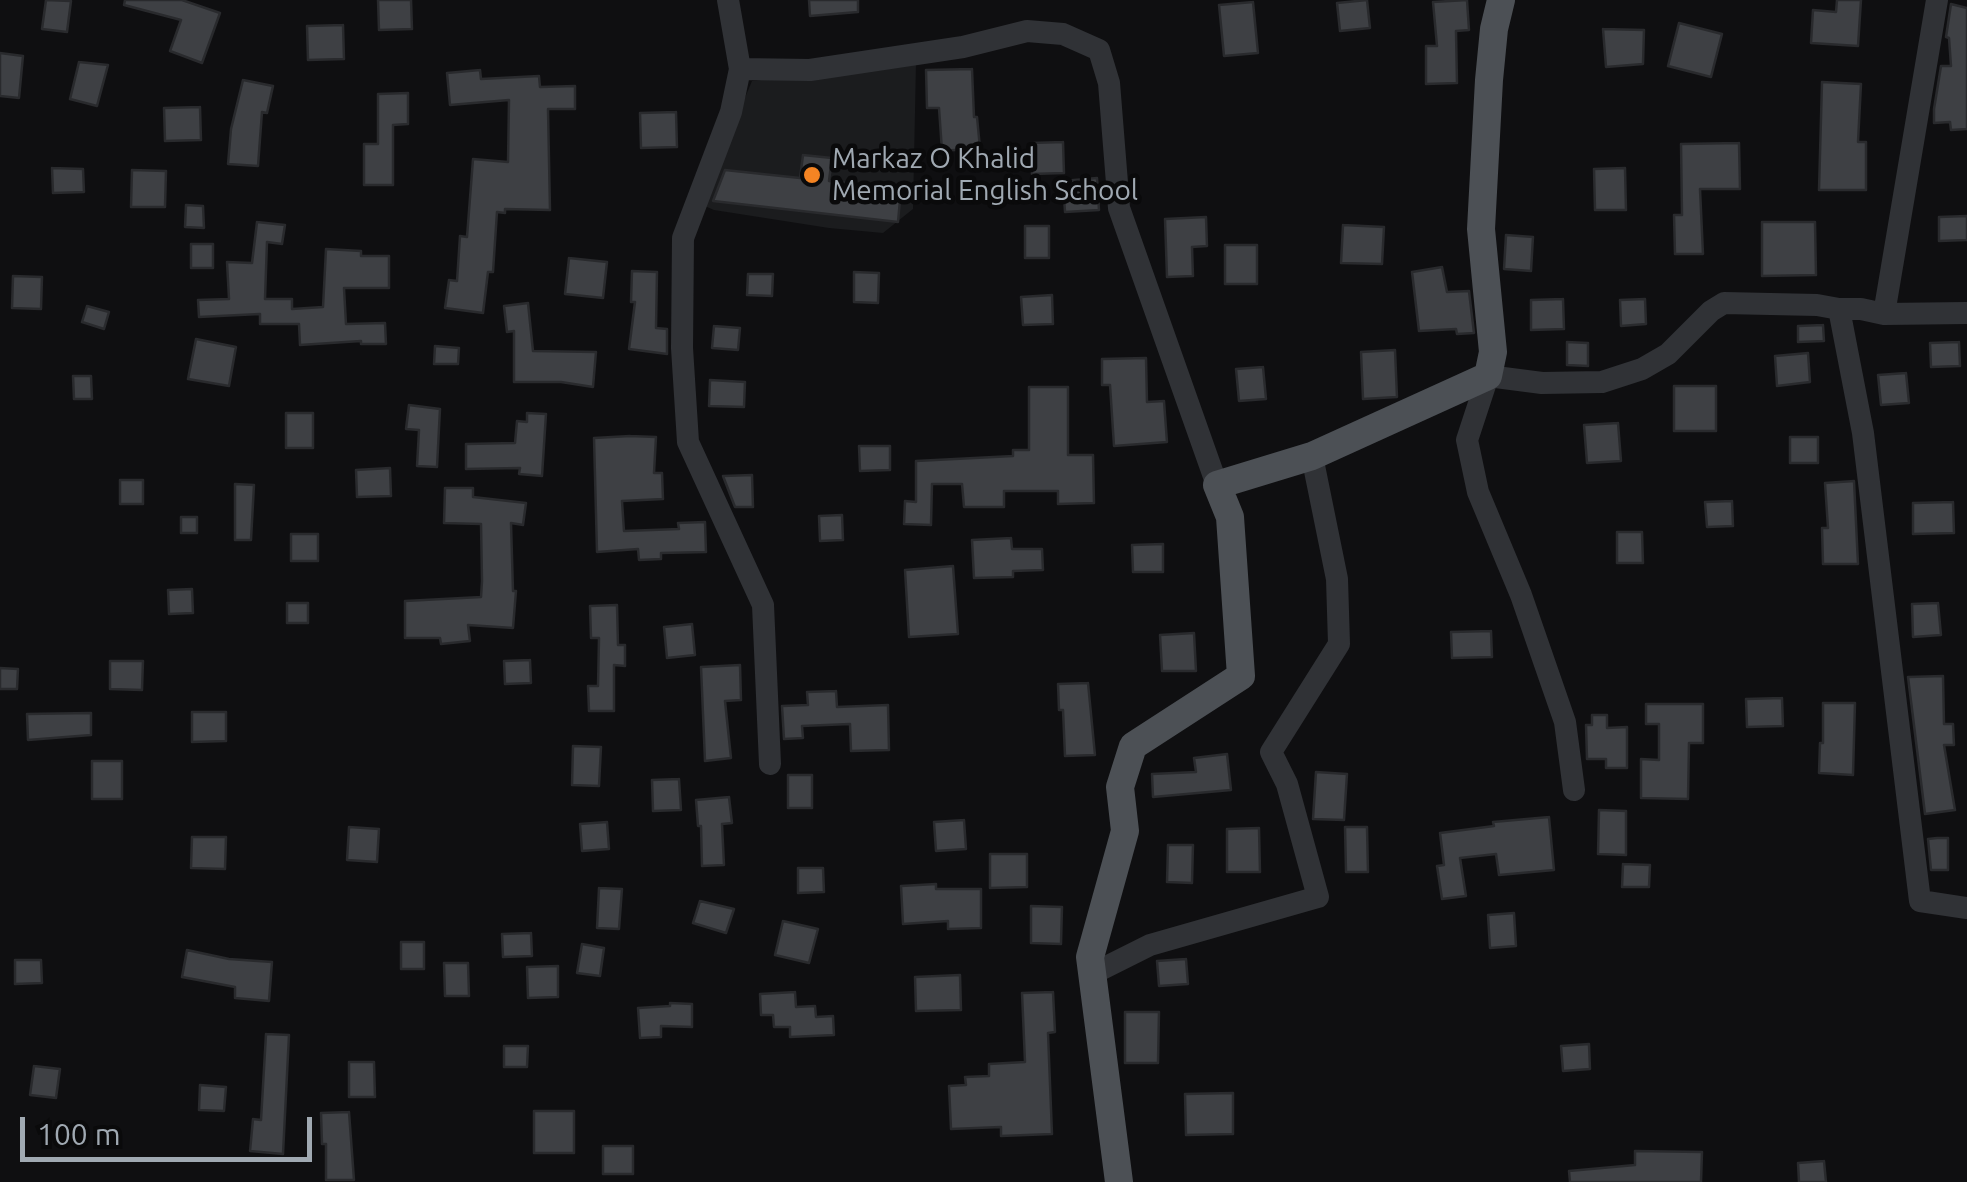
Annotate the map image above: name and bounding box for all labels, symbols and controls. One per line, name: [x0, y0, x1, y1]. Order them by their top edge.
place label: Markaz O Khalid Memorial English School: [832, 142, 1138, 208]
marker: Markaz O Khalid Memorial English School: [801, 164, 823, 186]
scale bar: [25, 1097, 318, 1159]
text: 100 m: [37, 1117, 121, 1151]

